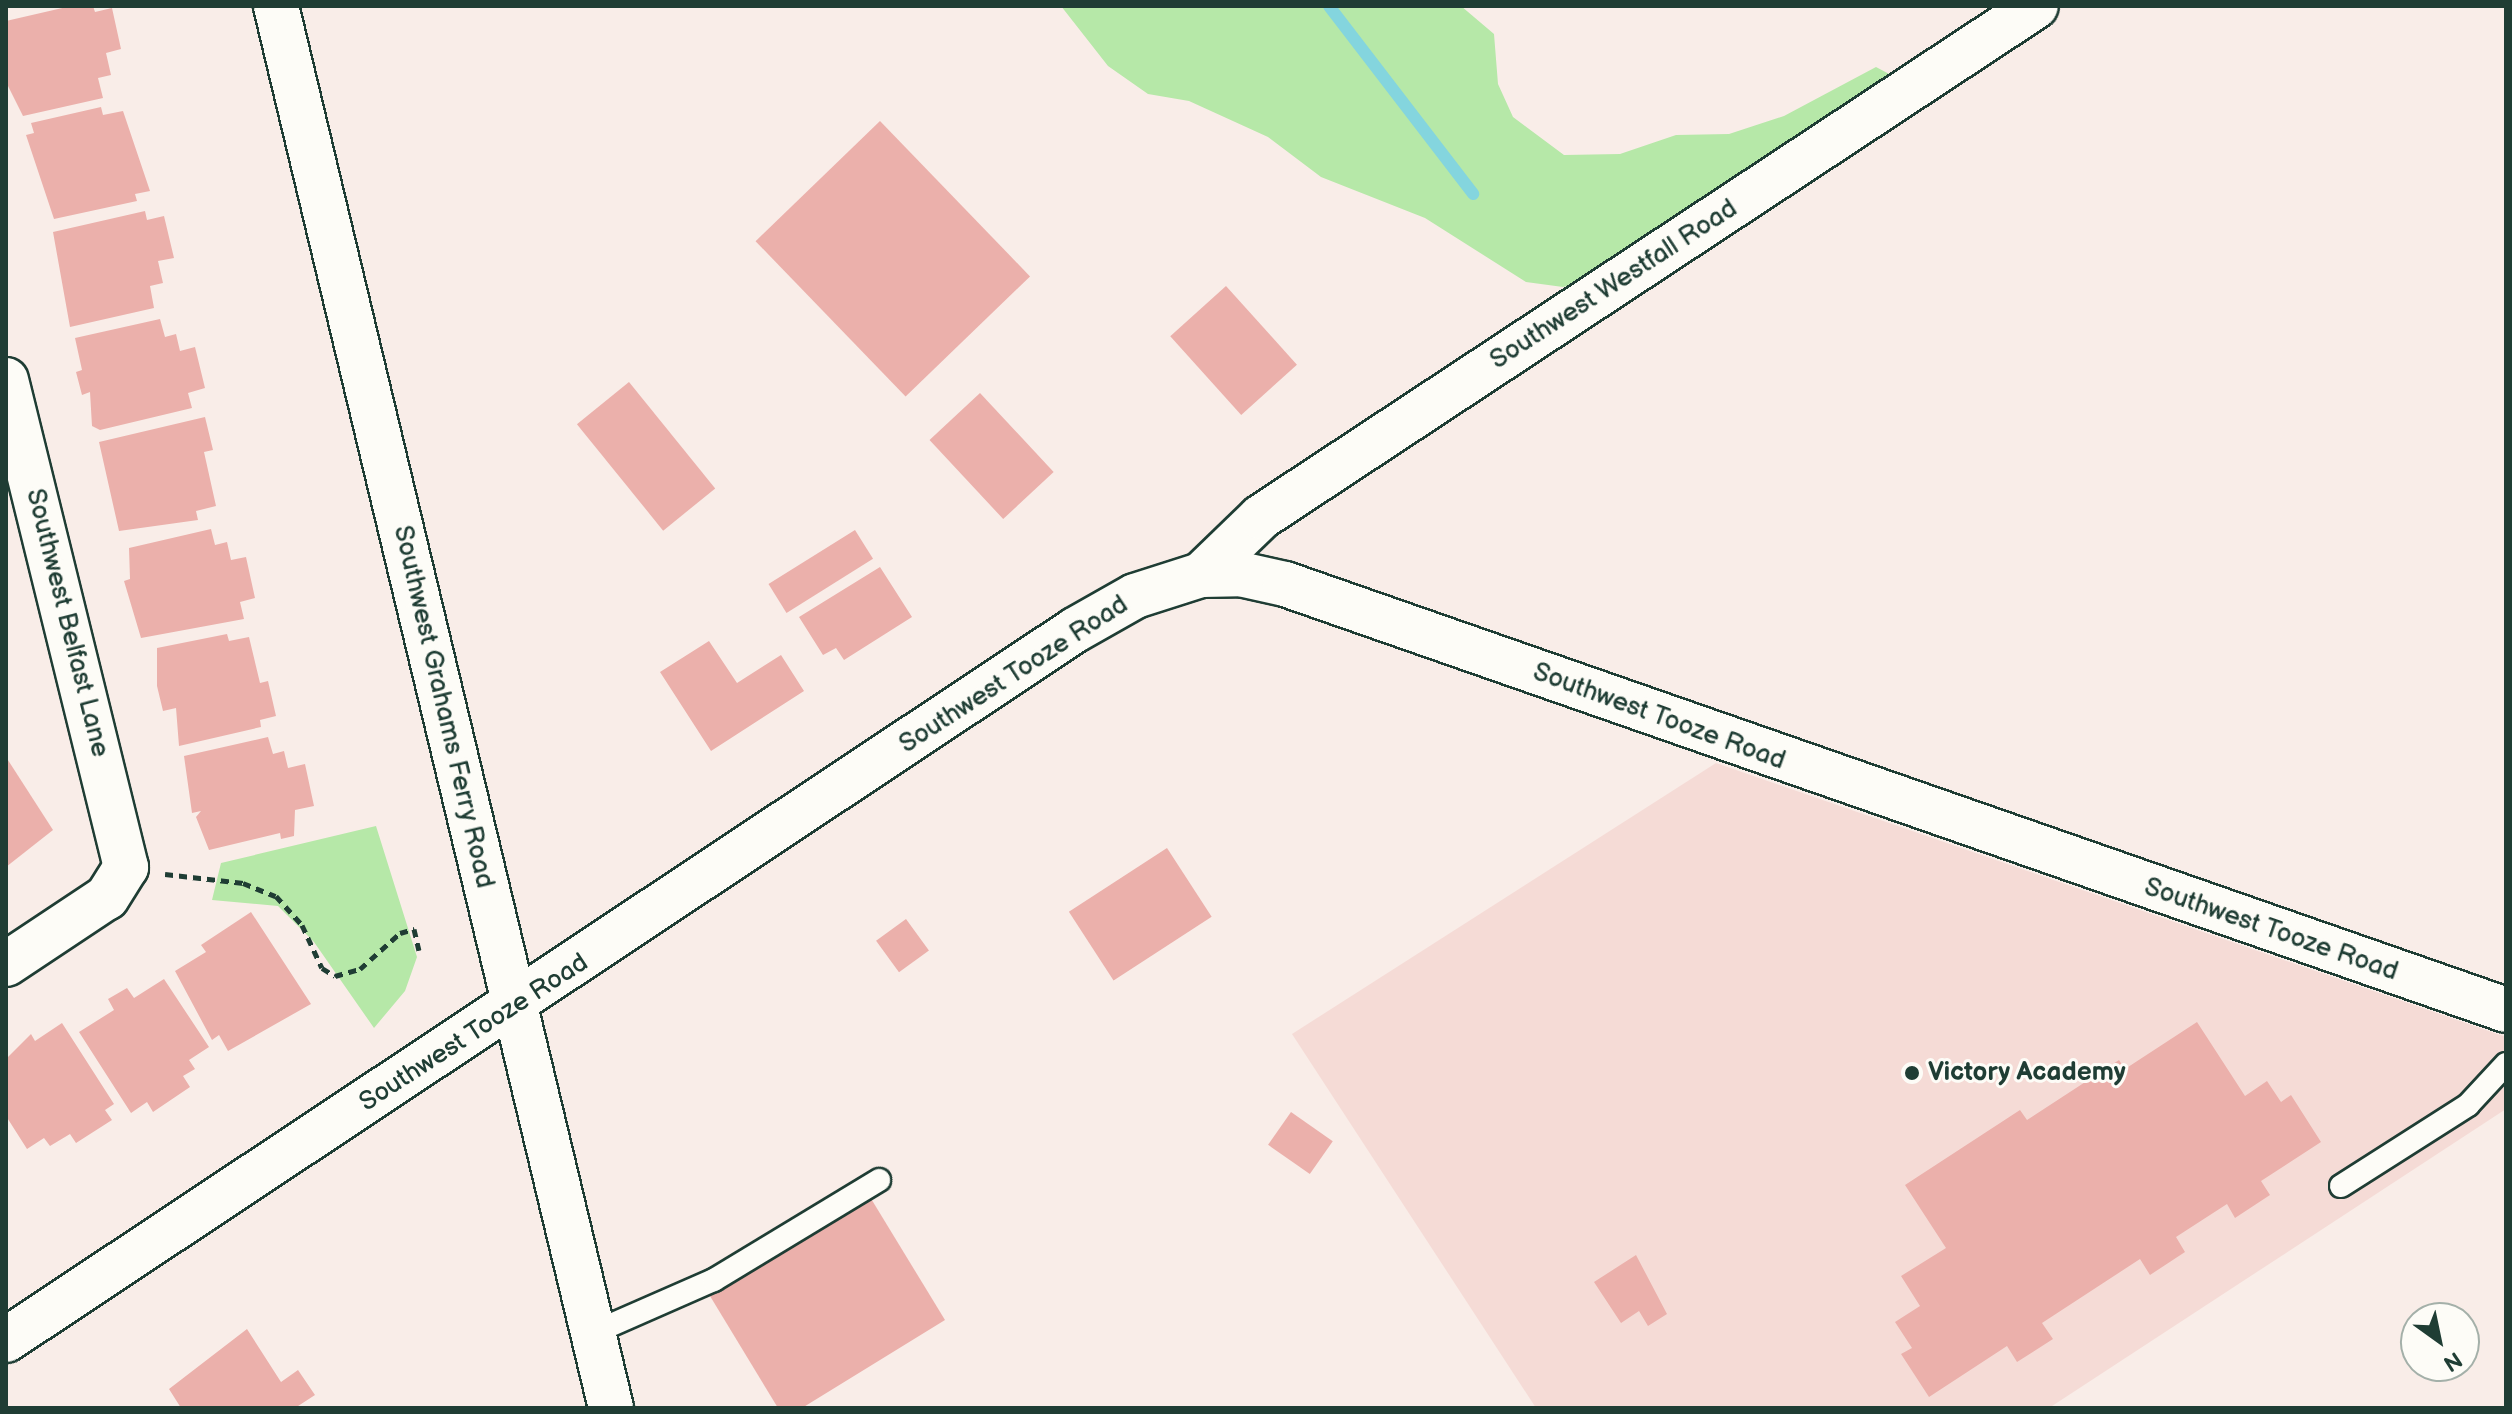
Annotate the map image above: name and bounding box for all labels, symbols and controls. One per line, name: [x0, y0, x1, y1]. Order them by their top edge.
street label: Southwest Westfall Road: [1484, 193, 1744, 377]
street label: Southwest Belfast Lane: [19, 486, 115, 760]
street label: Southwest Grahams Ferry Road: [386, 522, 500, 892]
street label: Southwest Tooze Road: [894, 589, 1134, 761]
street label: Southwest Tooze Road: [1528, 657, 1790, 777]
street label: Southwest Tooze Road: [2140, 872, 2402, 988]
street label: Southwest Tooze Road: [354, 947, 594, 1119]
place label: Victory Academy: [1928, 1057, 2127, 1089]
marker: Victory Academy: [1903, 1064, 1921, 1082]
north arrow: [2400, 1302, 2480, 1382]
text: N: [2438, 1345, 2467, 1377]

